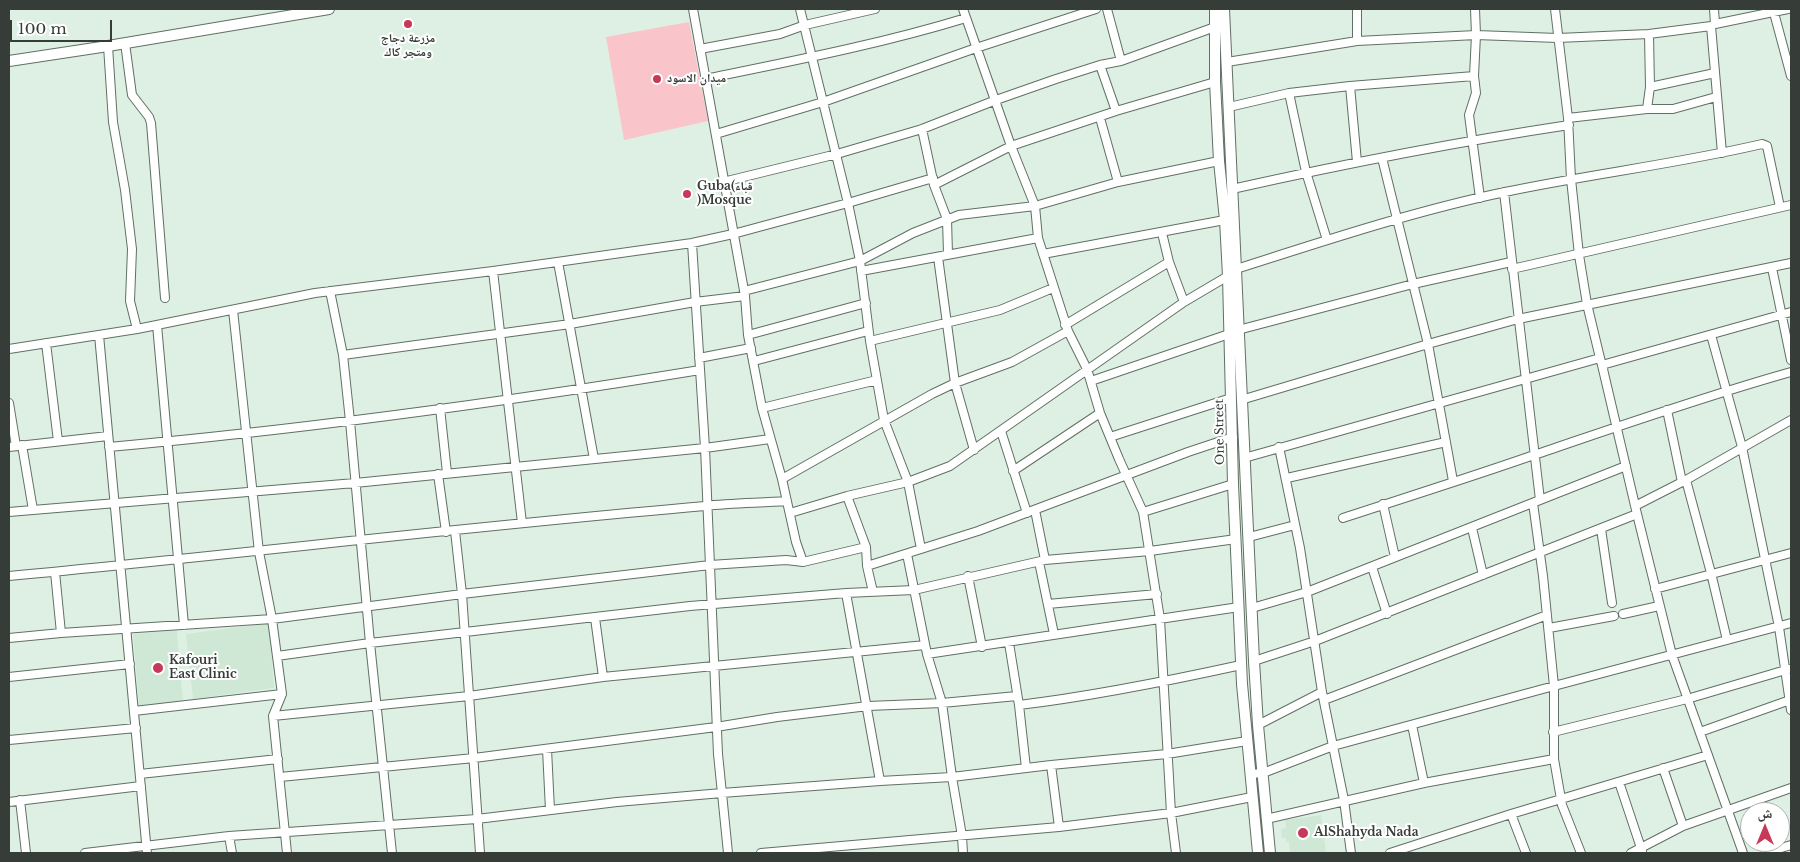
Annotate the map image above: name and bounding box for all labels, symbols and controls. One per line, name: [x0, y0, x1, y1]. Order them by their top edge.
scale bar: [12, 10, 115, 42]
marker: مزرعة دجاج ومتجر كاك: [402, 18, 414, 30]
text: 100 m: [18, 19, 67, 38]
place label: مزرعة دجاج ومتجر كاك: [381, 32, 435, 60]
place label: ميدان الاسود: [667, 72, 726, 86]
marker: ميدان الاسود: [651, 73, 663, 85]
place label: Guba(قباء )Mosque: [697, 180, 753, 208]
marker: Guba(قباء )Mosque: [681, 188, 693, 200]
street label: One Street: [1212, 399, 1228, 465]
place label: Kafouri East Clinic: [169, 654, 237, 682]
marker: Kafouri East Clinic: [151, 661, 165, 675]
north arrow: [1740, 802, 1790, 852]
text: ش: [1758, 804, 1772, 822]
marker: AlShahyda Nada: [1296, 826, 1310, 840]
place label: AlShahyda Nada: [1314, 826, 1419, 840]

